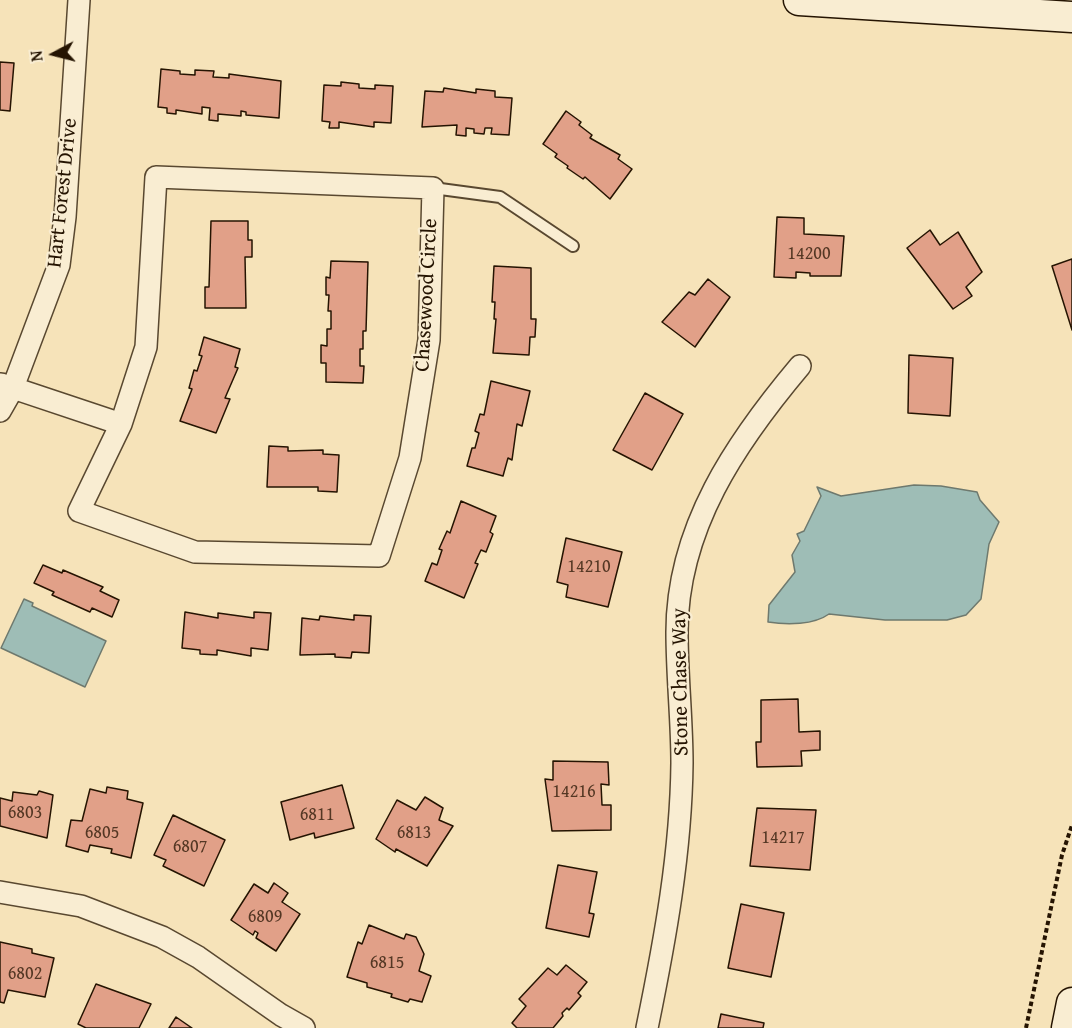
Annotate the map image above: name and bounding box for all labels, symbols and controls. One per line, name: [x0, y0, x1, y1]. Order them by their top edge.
north arrow: [24, 24, 84, 84]
text: N: [24, 49, 49, 63]
street label: Hart Forest Drive: [43, 117, 83, 269]
street label: Chasewood Circle: [410, 218, 444, 372]
house number: 14200: [787, 243, 831, 265]
house number: 14210: [567, 556, 611, 578]
street label: Stone Chase Way: [667, 608, 695, 756]
house number: 14216: [552, 781, 596, 803]
house number: 6803: [8, 802, 42, 824]
house number: 6811: [300, 804, 334, 826]
house number: 6805: [85, 822, 119, 844]
house number: 6813: [397, 822, 431, 844]
house number: 14217: [761, 827, 805, 849]
house number: 6807: [173, 836, 207, 858]
house number: 6809: [248, 906, 282, 928]
house number: 6815: [370, 952, 404, 974]
house number: 6802: [8, 963, 42, 985]

